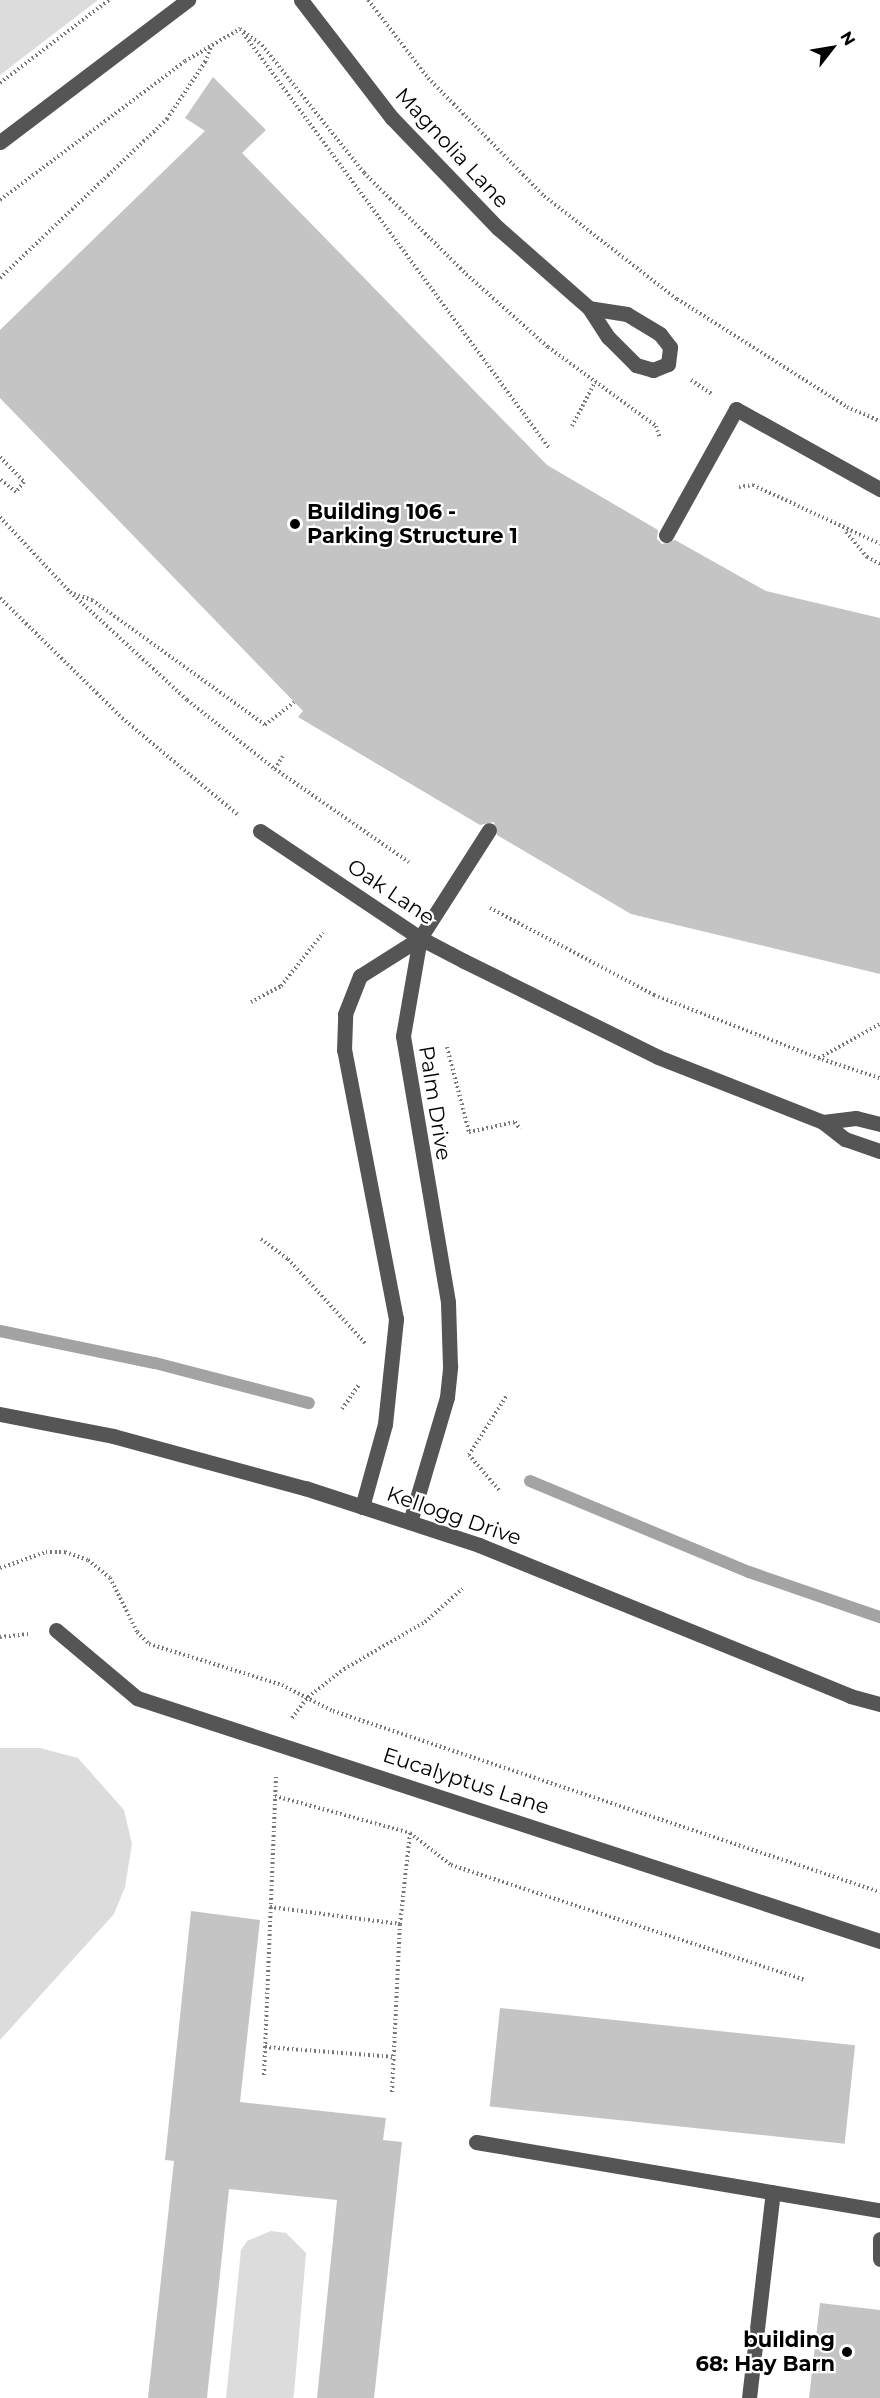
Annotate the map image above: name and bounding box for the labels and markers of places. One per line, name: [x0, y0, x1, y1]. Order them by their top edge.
place label: Building 106 - Parking Structure 1: [307, 499, 518, 549]
marker: Building 106 - Parking Structure 1: [288, 517, 302, 531]
place label: building 68: Hay Barn: [696, 2327, 835, 2377]
marker: building 68: Hay Barn: [840, 2345, 854, 2359]

